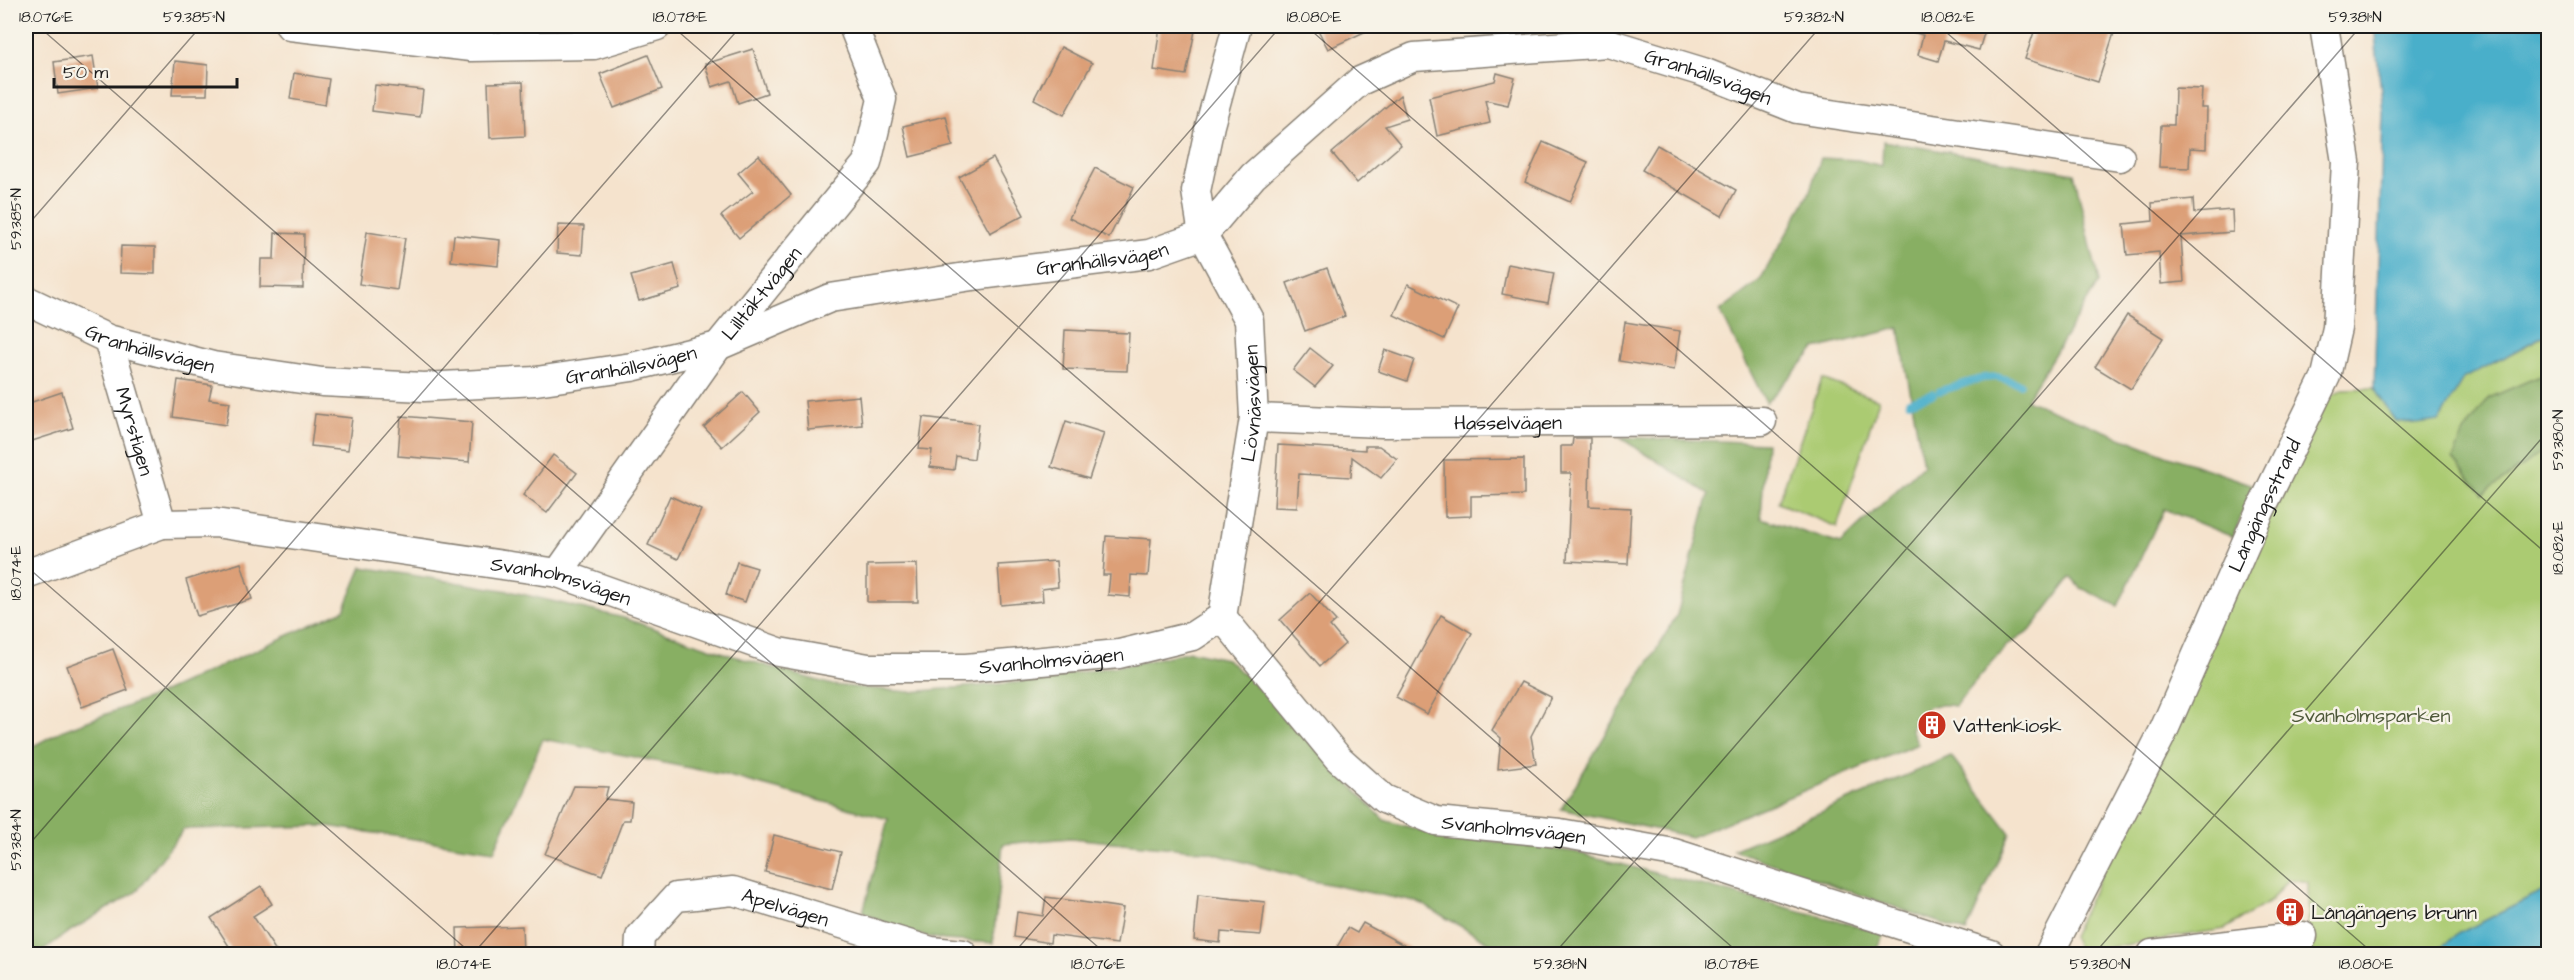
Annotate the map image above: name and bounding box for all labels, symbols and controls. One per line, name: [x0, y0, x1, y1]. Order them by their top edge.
text: 18.076°E: [19, 7, 73, 28]
text: 59.385°N: [163, 7, 225, 28]
text: 18.078°E: [653, 7, 707, 28]
text: 18.080°E: [1287, 7, 1341, 28]
text: 59.382°N: [1784, 7, 1844, 28]
text: 18.082°E: [1921, 7, 1975, 28]
text: 59.381°N: [2328, 7, 2382, 28]
street label: Granhällsvägen: [1641, 42, 1776, 113]
scale bar: [54, 51, 237, 89]
text: 50 m: [63, 60, 108, 85]
text: 59.385°N: [6, 188, 27, 250]
street label: Granhällsvägen: [1035, 235, 1172, 283]
street label: Lilltäktvägen: [715, 241, 809, 347]
street label: Granhällsvägen: [80, 317, 218, 381]
street label: Granhällsvägen: [564, 339, 700, 392]
street label: Lövnäsvägen: [1234, 344, 1269, 464]
street label: Myrstigen: [108, 384, 160, 479]
street label: Hasselvägen: [1454, 409, 1562, 438]
text: 59.380°N: [2548, 410, 2569, 470]
street label: Långängsstrand: [2222, 434, 2308, 577]
text: 18.082°E: [2548, 521, 2569, 575]
text: 18.074°E: [6, 545, 27, 600]
street label: Svanholmsvägen: [488, 550, 635, 613]
street label: Svanholmsvägen: [978, 641, 1125, 682]
park label: Svanholmsparken: [2292, 702, 2450, 730]
building icon: Vattenkiosk: [1916, 709, 1948, 741]
place label: Vattenkiosk: [1953, 712, 2062, 740]
text: 59.384°N: [6, 809, 27, 871]
street label: Svanholmsvägen: [1440, 809, 1588, 852]
street label: Apelvägen: [738, 881, 832, 934]
building icon: Långängens brunn: [2274, 896, 2306, 928]
place label: Långängens brunn: [2311, 899, 2477, 928]
text: 18.074°E: [437, 954, 492, 975]
text: 18.076°E: [1071, 954, 1125, 975]
text: 59.381°N: [1533, 954, 1587, 975]
text: 18.078°E: [1705, 954, 1759, 975]
text: 59.380°N: [2070, 954, 2130, 975]
text: 18.080°E: [2339, 954, 2393, 975]

